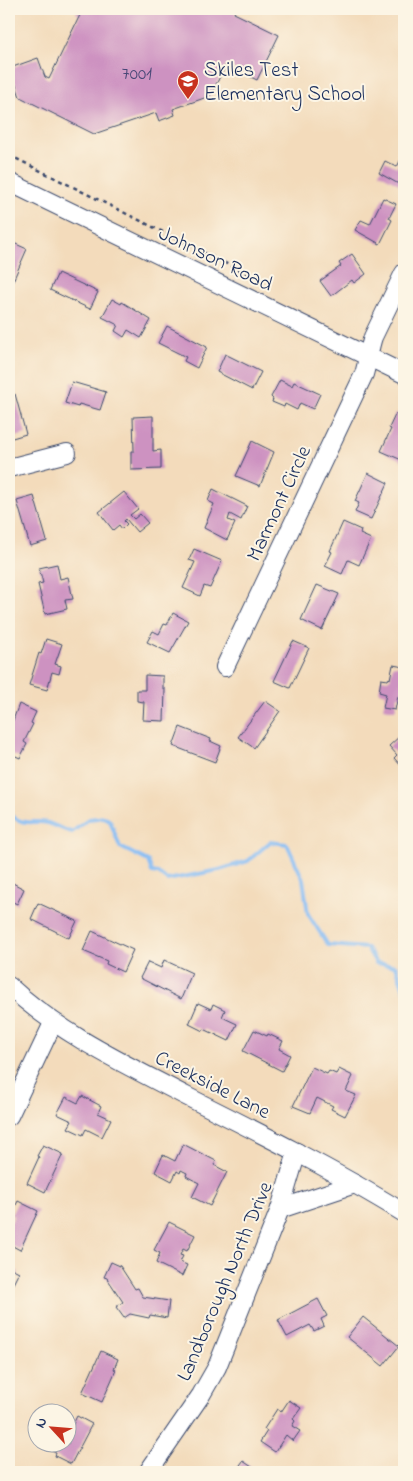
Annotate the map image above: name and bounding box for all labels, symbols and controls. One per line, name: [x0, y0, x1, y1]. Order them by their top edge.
place label: Skiles Test Elementary School: [204, 56, 365, 112]
house number: 7001: [122, 61, 152, 88]
school or university icon: Skiles Test Elementary School: [176, 69, 200, 100]
street label: Johnson Road: [153, 219, 277, 300]
street label: Marmont Circle: [240, 441, 320, 567]
street label: Creekside Lane: [149, 1044, 275, 1128]
street label: Landborough North Drive: [170, 1177, 284, 1387]
north arrow: [28, 1404, 78, 1454]
text: N: [30, 1414, 53, 1432]

